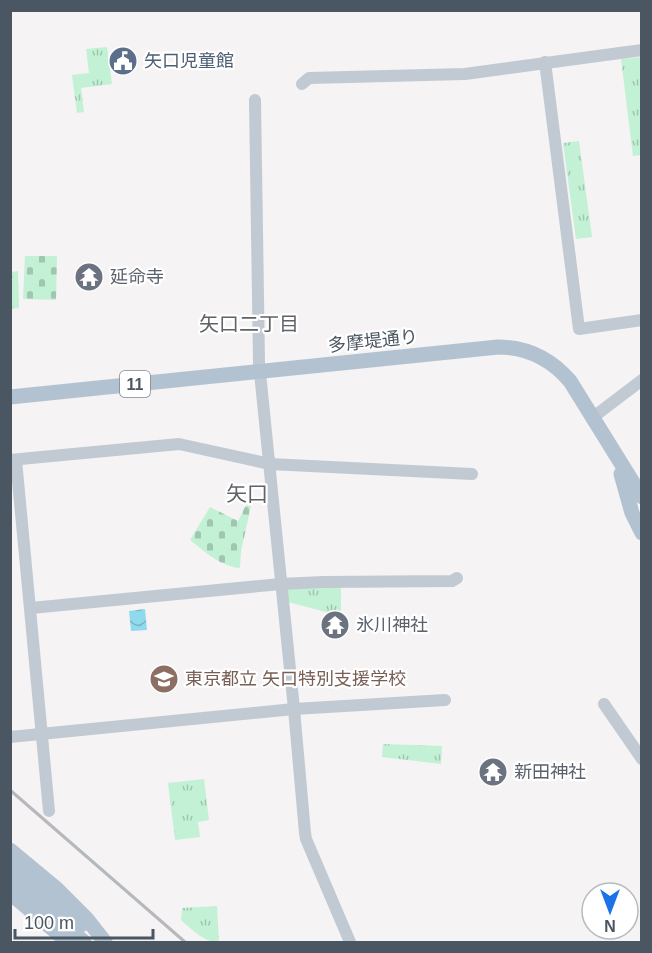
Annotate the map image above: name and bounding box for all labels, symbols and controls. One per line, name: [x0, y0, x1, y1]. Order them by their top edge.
public building icon: 矢口児童館: [107, 45, 139, 77]
place label: 矢口児童館: [144, 51, 234, 71]
temple icon: 延命寺: [73, 261, 105, 293]
place label: 延命寺: [110, 267, 164, 287]
district label: 矢口二丁目: [199, 313, 299, 335]
street label: 多摩堤通り: [327, 326, 419, 356]
road number: 11: [120, 371, 150, 397]
district label: 矢口: [226, 482, 268, 505]
temple icon: 氷川神社: [319, 609, 351, 641]
place label: 氷川神社: [356, 615, 428, 635]
school or university icon: 東京都立 矢口特別支援学校: [148, 663, 180, 695]
place label: 東京都立 矢口特別支援学校: [185, 669, 406, 689]
temple icon: 新田神社: [477, 756, 509, 788]
place label: 新田神社: [514, 762, 586, 782]
north arrow: [580, 881, 640, 941]
scale bar: [15, 902, 153, 940]
text: 100 m: [24, 913, 74, 933]
text: N: [604, 917, 616, 934]

